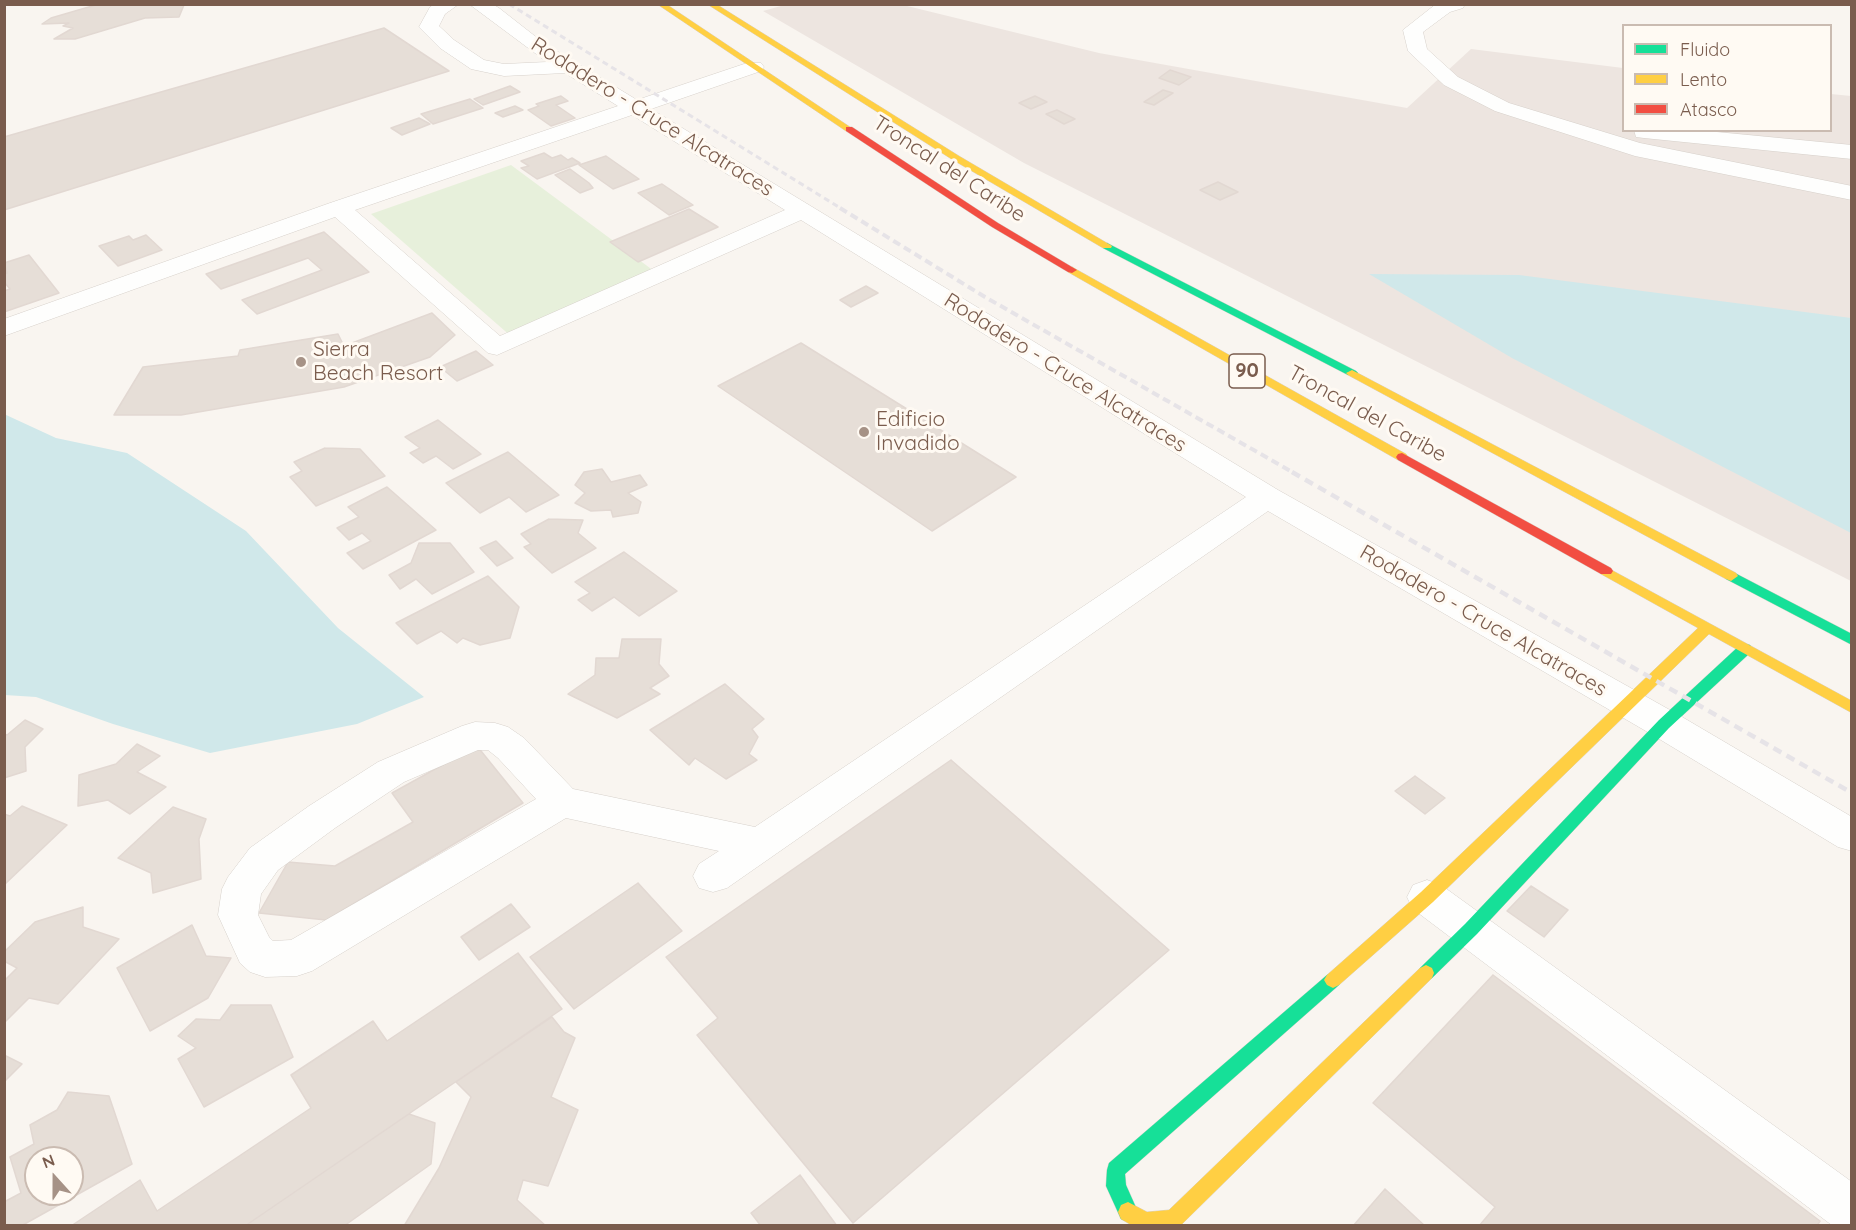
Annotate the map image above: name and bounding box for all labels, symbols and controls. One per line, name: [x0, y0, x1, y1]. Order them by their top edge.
legend: [1622, 24, 1832, 132]
street label: Rodadero - Cruce Alcatraces: [526, 32, 778, 202]
text: Fluido: [1680, 38, 1730, 61]
text: Lento: [1680, 68, 1727, 91]
text: Atasco: [1680, 98, 1737, 121]
street label: Troncal del Caribe: [868, 110, 1030, 228]
street label: Rodadero - Cruce Alcatraces: [939, 288, 1191, 458]
place label: Sierra Beach Resort: [313, 337, 443, 387]
road number: 90: [1229, 354, 1265, 388]
marker: Sierra Beach Resort: [294, 355, 308, 369]
street label: Troncal del Caribe: [1284, 360, 1450, 468]
place label: Edificio Invadido: [876, 407, 960, 457]
marker: Edificio Invadido: [857, 425, 871, 439]
street label: Rodadero - Cruce Alcatraces: [1355, 540, 1611, 702]
north arrow: [24, 1146, 84, 1206]
text: N: [39, 1150, 57, 1173]

